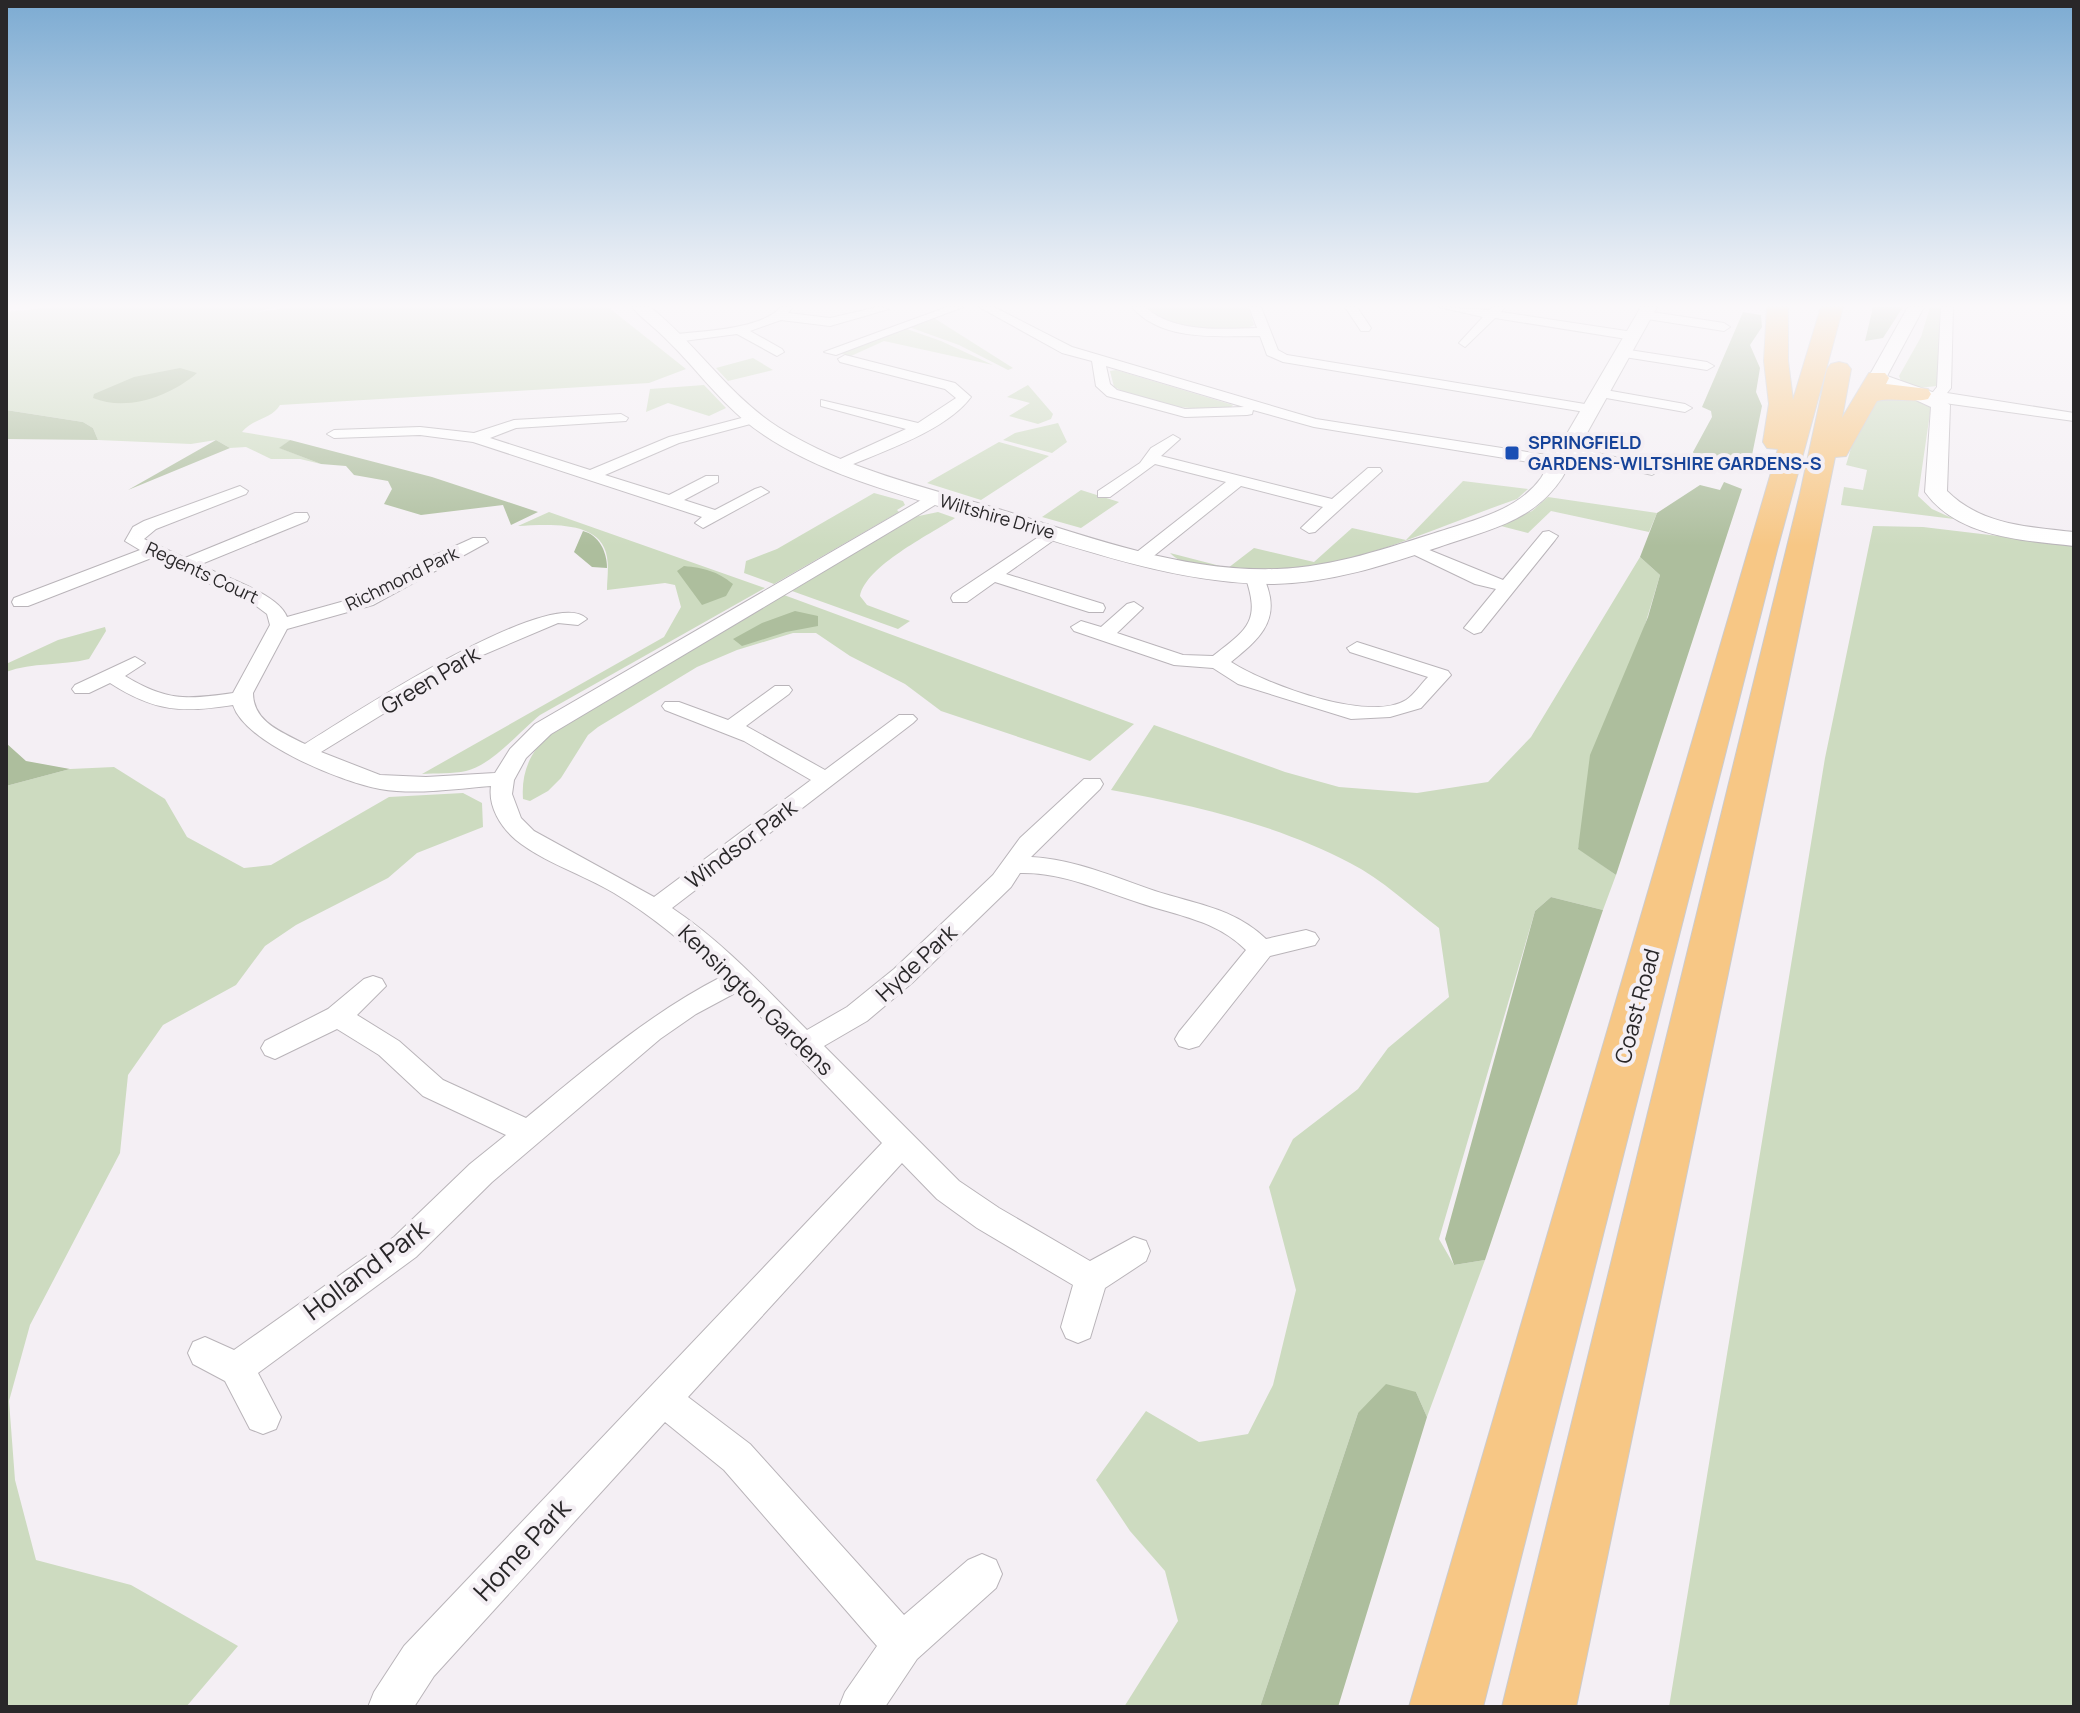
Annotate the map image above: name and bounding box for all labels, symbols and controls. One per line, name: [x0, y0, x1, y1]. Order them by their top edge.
place label: SPRINGFIELD GARDENS-WILTSHIRE GARDENS-S: [1528, 430, 1822, 475]
marker: SPRINGFIELD GARDENS-WILTSHIRE GARDENS-S: [1503, 444, 1521, 462]
street label: Wiltshire Drive: [937, 488, 1058, 544]
street label: Regents Court: [142, 536, 263, 609]
street label: Richmond Park: [341, 540, 463, 616]
street label: Green Park: [375, 638, 486, 721]
street label: Windsor Park: [679, 792, 804, 896]
street label: Hyde Park: [869, 917, 964, 1008]
street label: Kensington Gardens: [672, 918, 840, 1082]
street label: Coast Road: [1607, 945, 1667, 1067]
street label: Holland Park: [296, 1210, 436, 1328]
street label: Home Park: [465, 1490, 579, 1608]

